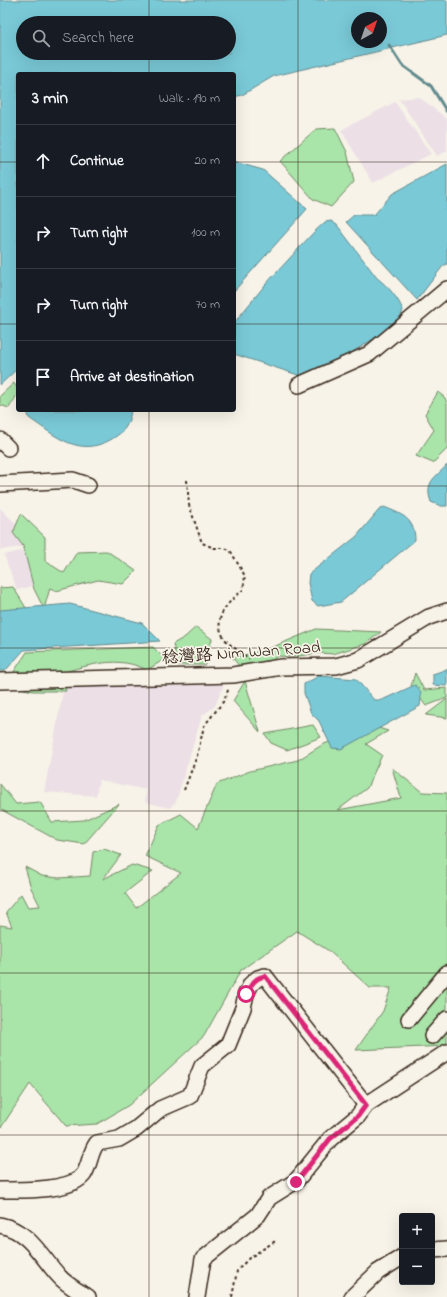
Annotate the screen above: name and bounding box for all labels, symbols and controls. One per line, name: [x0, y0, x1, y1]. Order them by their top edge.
north arrow: [351, 12, 387, 48]
search box: [16, 16, 236, 60]
icon: search: [30, 27, 52, 49]
text: Search here: [62, 27, 134, 49]
text: 3 min: [32, 86, 68, 111]
text: Walk · 190 m: [159, 89, 220, 108]
icon: ahead: [32, 150, 54, 172]
text: Continue: [70, 150, 124, 172]
text: 20 m: [195, 151, 220, 170]
icon: right: [32, 222, 54, 244]
text: Turn right: [70, 222, 128, 244]
text: 100 m: [191, 223, 220, 242]
icon: right: [32, 294, 54, 316]
text: Turn right: [70, 294, 128, 316]
text: 70 m: [196, 295, 220, 314]
icon: arrive: [32, 366, 54, 388]
text: Arrive at destination: [70, 366, 194, 388]
street label: 稔灣路 Nim Wan Road: [161, 635, 322, 671]
route start: [237, 985, 255, 1003]
route end: [287, 1173, 305, 1191]
map controls: [399, 1213, 435, 1285]
button: +: [399, 1213, 435, 1249]
button: −: [399, 1249, 435, 1285]

